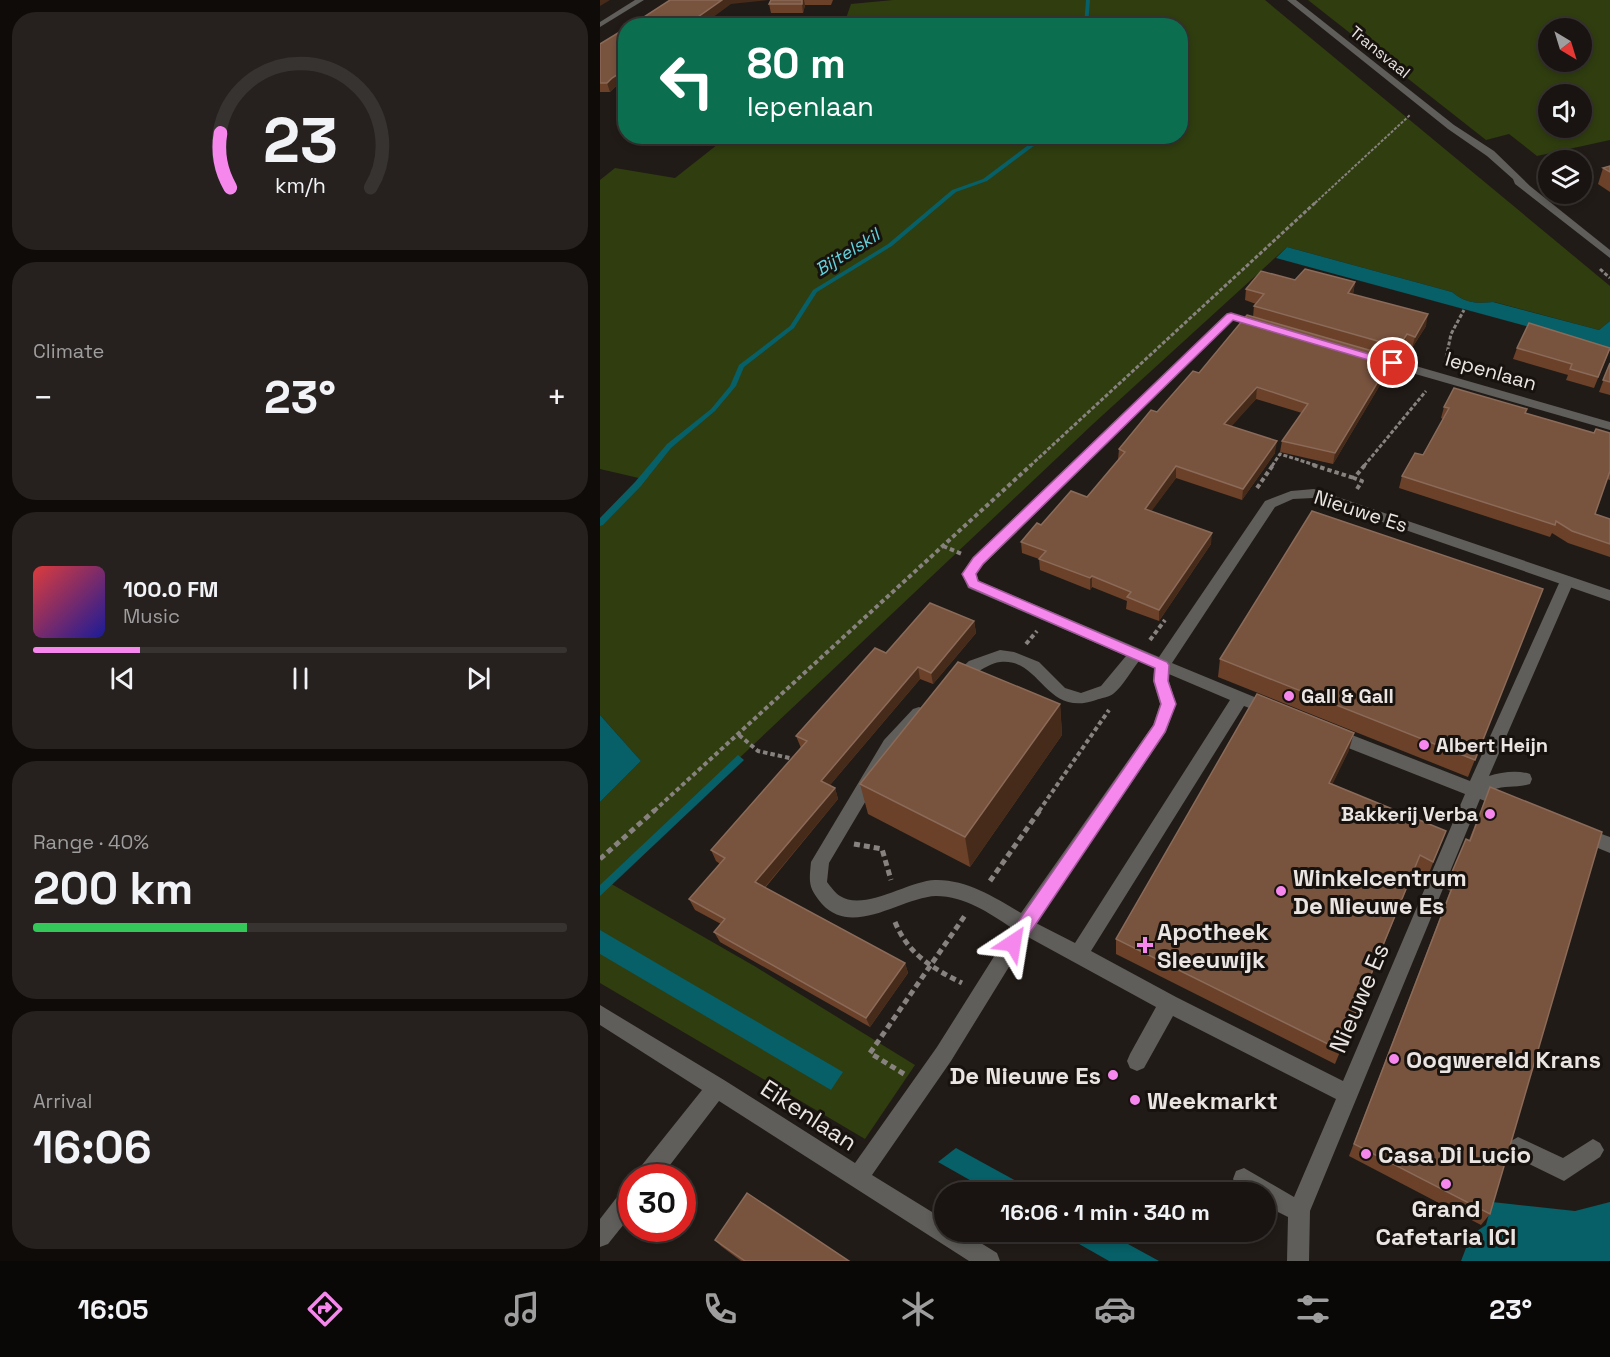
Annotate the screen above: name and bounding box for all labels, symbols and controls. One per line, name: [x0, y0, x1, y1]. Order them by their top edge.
north arrow: [1538, 18, 1592, 72]
map controls: [1538, 18, 1592, 204]
street label: Transvaal: [1345, 21, 1415, 83]
text: 80 m: [747, 37, 846, 90]
icon: left: [648, 42, 726, 120]
button: sound: [1538, 84, 1592, 138]
text: Iepenlaan: [747, 89, 874, 124]
text: 23: [262, 101, 337, 180]
button: layers: [1538, 150, 1592, 204]
text: km/h: [274, 172, 326, 199]
water label: Bijtelskil: [810, 222, 886, 281]
pin: [1367, 337, 1418, 388]
text: Climate: [33, 338, 104, 364]
icon: arrive: [1376, 346, 1409, 379]
street label: Iepenlaan: [1442, 346, 1540, 396]
text: 23°: [264, 369, 336, 426]
text: −: [33, 377, 53, 419]
text: +: [547, 377, 567, 419]
street label: Nieuwe Es: [1311, 484, 1411, 538]
text: 100.0 FM: [123, 575, 218, 603]
text: Music: [123, 603, 180, 629]
icon: previous: [106, 662, 139, 695]
icon: pause: [284, 662, 317, 695]
icon: next: [462, 662, 495, 695]
place label: Gall & Gall: [1301, 683, 1394, 709]
marker: Gall & Gall: [1282, 689, 1296, 703]
place label: Albert Heijn: [1436, 732, 1548, 758]
marker: Albert Heijn: [1417, 738, 1431, 752]
place label: Bakkerij Verba: [1341, 801, 1478, 827]
marker: Bakkerij Verba: [1483, 807, 1497, 821]
text: Range · 40%: [33, 829, 149, 855]
text: 200 km: [33, 860, 193, 917]
place label: Winkelcentrum De Nieuwe Es: [1293, 862, 1467, 921]
marker: Winkelcentrum De Nieuwe Es: [1274, 884, 1288, 898]
position arrow: [981, 911, 1045, 975]
place label: Apotheek Sleeuwijk: [1157, 916, 1269, 975]
marker: Apotheek Sleeuwijk: [1138, 938, 1152, 952]
street label: Nieuwe Es: [1322, 938, 1396, 1058]
place label: Oogwereld Krans: [1406, 1044, 1601, 1075]
marker: Oogwereld Krans: [1387, 1052, 1401, 1066]
place label: De Nieuwe Es: [949, 1060, 1101, 1091]
marker: De Nieuwe Es: [1106, 1068, 1120, 1082]
street label: Eikenlaan: [755, 1072, 863, 1158]
place label: Weekmarkt: [1147, 1085, 1278, 1116]
text: Arrival: [33, 1088, 92, 1114]
marker: Weekmarkt: [1128, 1093, 1142, 1107]
text: 16:06: [33, 1119, 152, 1176]
place label: Casa Di Lucio: [1378, 1139, 1531, 1170]
marker: Casa Di Lucio: [1359, 1147, 1373, 1161]
speed limit sign: 30: [618, 1164, 696, 1242]
marker: Grand Cafetaria ICI: [1439, 1177, 1453, 1191]
place label: Grand Cafetaria ICI: [1376, 1193, 1516, 1252]
text: 16:06 · 1 min · 340 m: [1000, 1198, 1210, 1226]
icon: directions: [304, 1288, 346, 1330]
icon: music: [501, 1288, 543, 1330]
icon: phone: [699, 1288, 741, 1330]
icon: climate: [897, 1288, 939, 1330]
icon: car: [1094, 1288, 1136, 1330]
icon: filters: [1292, 1288, 1334, 1330]
text: 16:05: [78, 1292, 148, 1327]
text: 23°: [1489, 1292, 1532, 1327]

